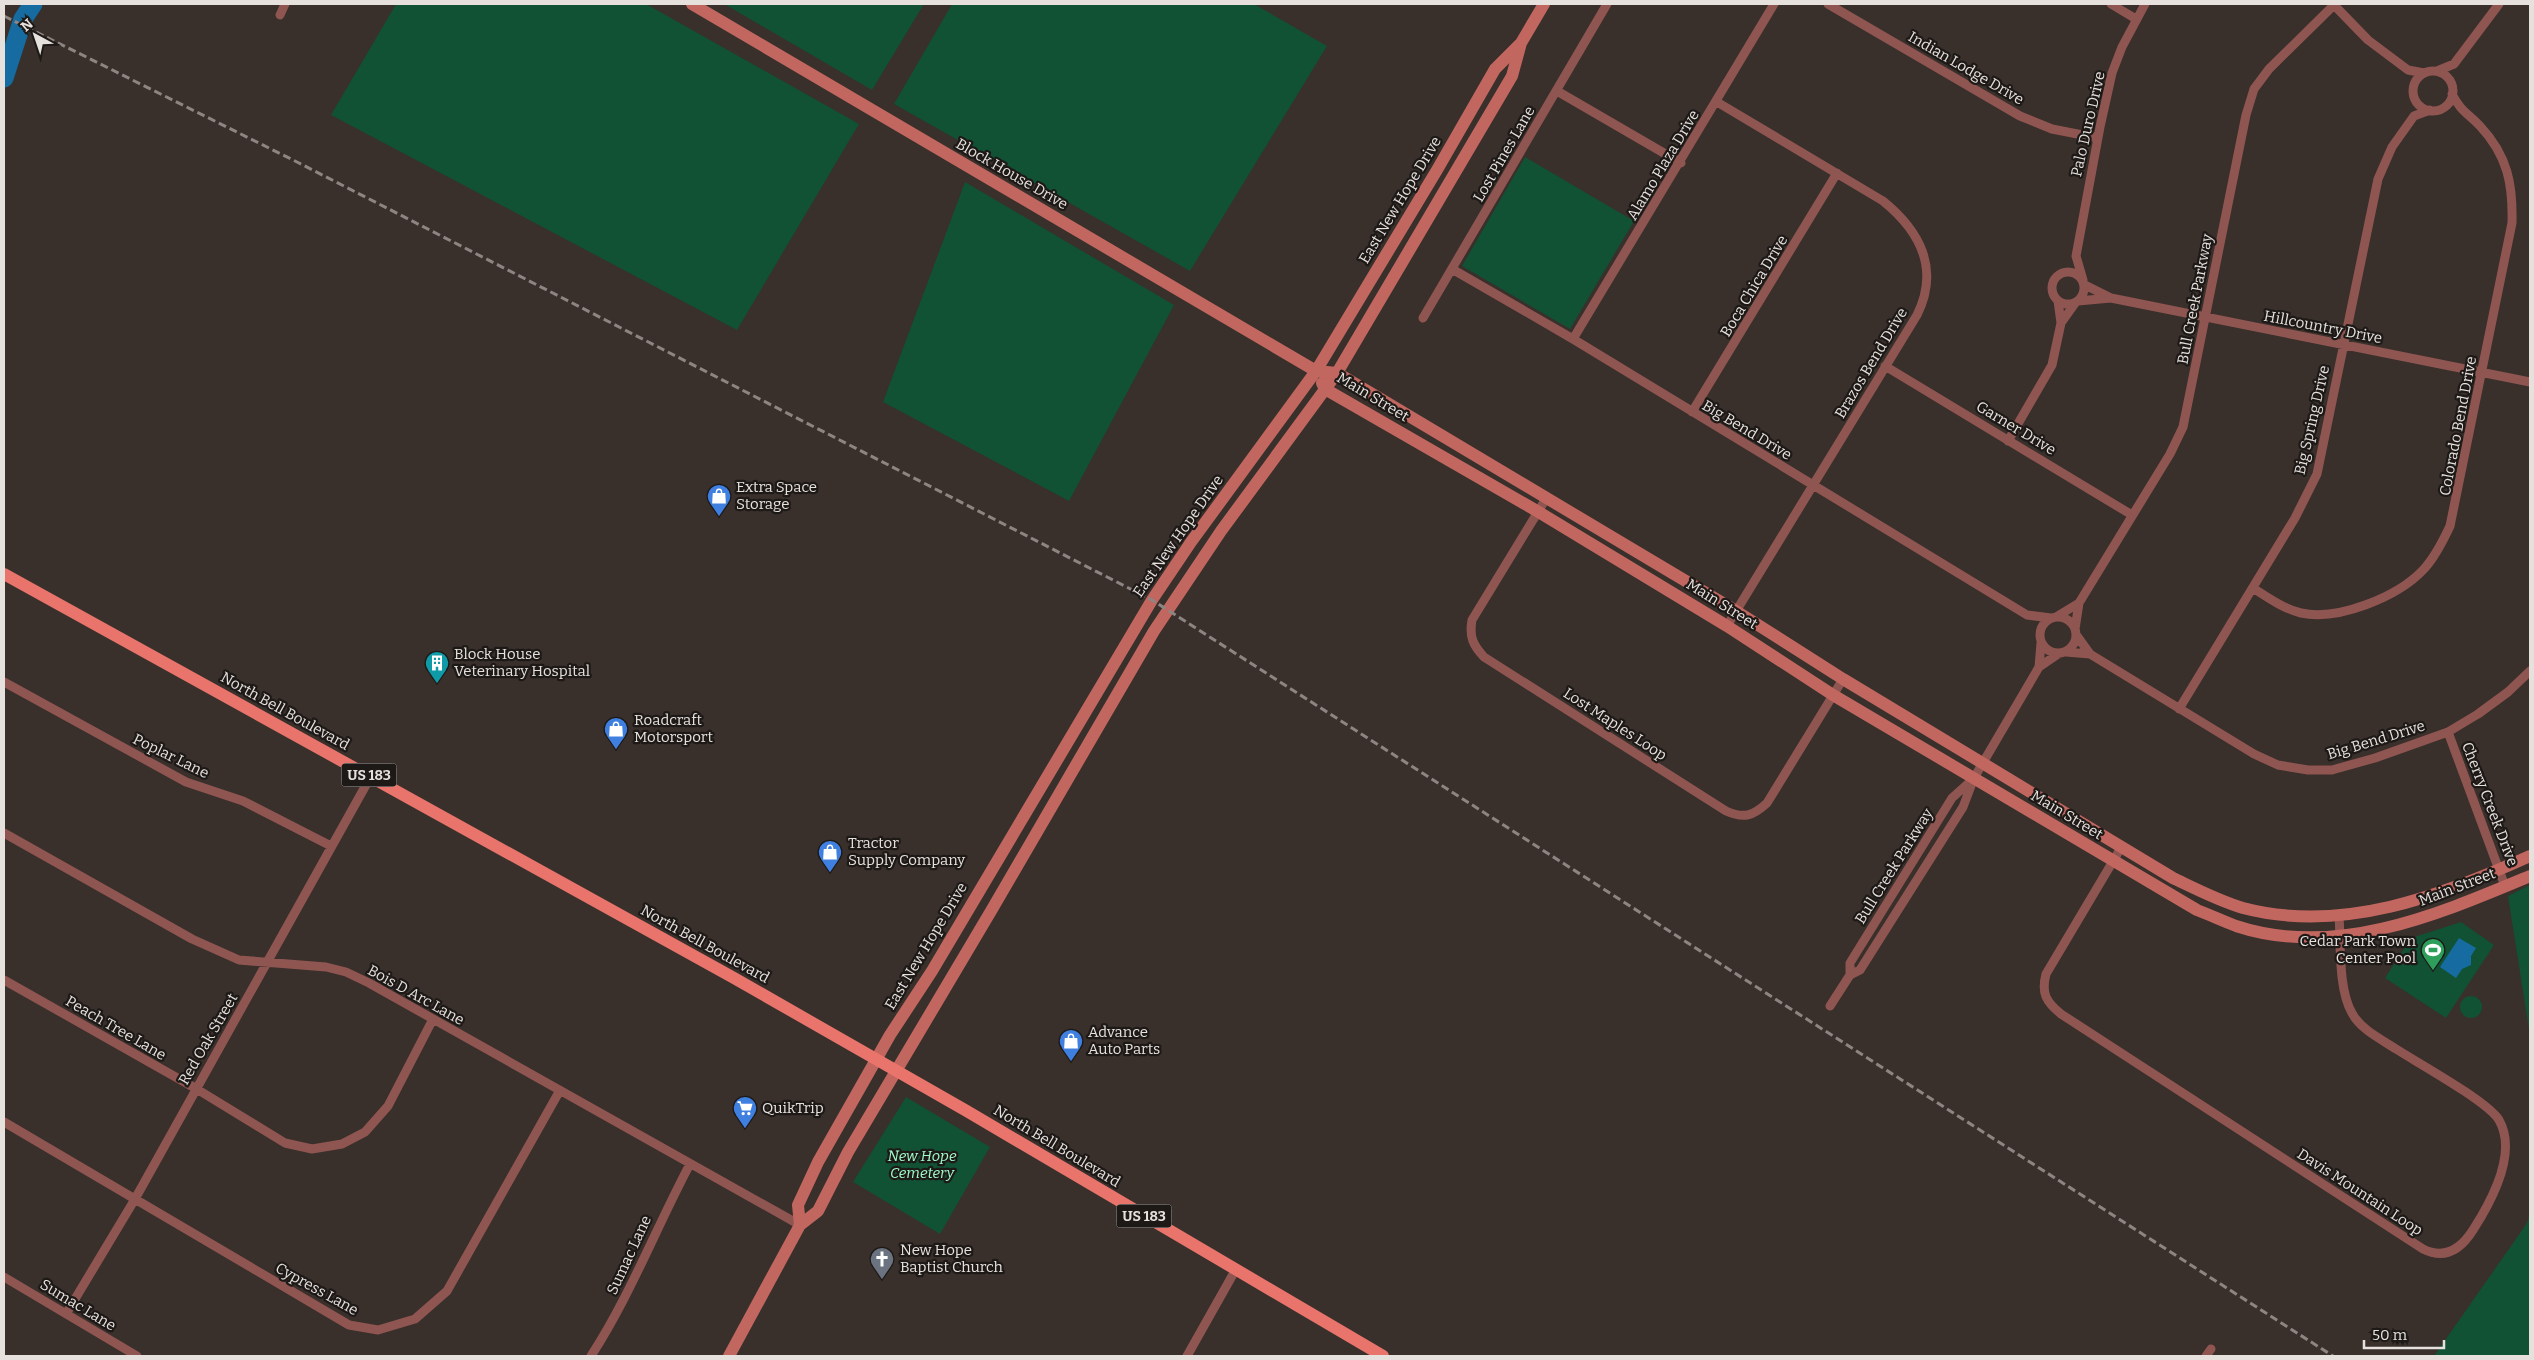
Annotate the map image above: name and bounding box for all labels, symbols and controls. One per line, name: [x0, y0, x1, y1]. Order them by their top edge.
north arrow: [10, 10, 60, 60]
text: N: [17, 15, 37, 35]
street label: Indian Lodge Drive: [1905, 28, 2027, 108]
street label: Palo Duro Drive: [2067, 70, 2109, 178]
street label: Lost Pines Lane: [1469, 103, 1539, 205]
street label: Alamo Plaza Drive: [1623, 107, 1703, 223]
street label: East New Hope Drive: [1355, 133, 1445, 267]
street label: Block House Drive: [953, 135, 1071, 213]
street label: Boca Chica Drive: [1717, 232, 1791, 340]
street label: Bull Creek Parkway: [2174, 232, 2216, 366]
street label: Brazos Bend Drive: [1831, 304, 1911, 422]
street label: Hillcountry Drive: [2262, 307, 2384, 347]
street label: Colorado Bend Drive: [2436, 355, 2480, 497]
street label: Big Spring Drive: [2291, 364, 2333, 476]
street label: Main Street: [1334, 369, 1413, 426]
street label: Big Bend Drive: [1699, 396, 1795, 464]
street label: Garner Drive: [1973, 397, 2059, 459]
street label: East New Hope Drive: [1129, 472, 1227, 600]
place label: Extra Space Storage: [736, 478, 817, 513]
shop icon: Extra Space Storage: [706, 483, 732, 517]
street label: Main Street: [1683, 575, 1761, 633]
place label: Block House Veterinary Hospital: [454, 645, 590, 680]
building icon: Block House Veterinary Hospital: [424, 650, 450, 684]
street label: North Bell Boulevard: [217, 668, 353, 754]
street label: Lost Maples Loop: [1560, 684, 1670, 764]
place label: Roadcraft Motorsport: [634, 711, 713, 746]
shop icon: Roadcraft Motorsport: [603, 716, 629, 750]
street label: Big Bend Drive: [2325, 717, 2427, 763]
street label: Poplar Lane: [130, 730, 212, 782]
street label: Cherry Creek Drive: [2458, 739, 2522, 869]
road number: US 183: [342, 764, 396, 786]
street label: Main Street: [2028, 787, 2107, 844]
street label: Bull Creek Parkway: [1851, 805, 1937, 927]
place label: Tractor Supply Company: [848, 834, 965, 869]
shop icon: Tractor Supply Company: [817, 839, 843, 873]
street label: Main Street: [2416, 864, 2498, 910]
street label: East New Hope Drive: [881, 879, 971, 1013]
street label: North Bell Boulevard: [637, 901, 773, 987]
place label: Cedar Park Town Center Pool: [2300, 932, 2416, 967]
sports icon: Cedar Park Town Center Pool: [2420, 937, 2446, 971]
street label: Bois D Arc Lane: [364, 961, 468, 1029]
street label: Red Oak Street: [175, 990, 242, 1088]
street label: Peach Tree Lane: [63, 992, 169, 1064]
place label: Advance Auto Parts: [1088, 1023, 1160, 1058]
shop icon: Advance Auto Parts: [1058, 1028, 1084, 1062]
supermarket icon: QuikTrip: [732, 1095, 758, 1129]
place label: QuikTrip: [762, 1099, 824, 1117]
street label: North Bell Boulevard: [990, 1101, 1124, 1191]
street label: Davis Mountain Loop: [2294, 1145, 2426, 1239]
park label: New Hope Cemetery: [887, 1147, 957, 1182]
road number: US 183: [1116, 1204, 1172, 1228]
street label: Sumac Lane: [603, 1213, 655, 1297]
place label: New Hope Baptist Church: [900, 1241, 1004, 1276]
church icon: New Hope Baptist Church: [869, 1246, 895, 1280]
street label: Cypress Lane: [272, 1259, 362, 1319]
street label: Sumac Lane: [37, 1275, 119, 1335]
scale bar: [2364, 1318, 2444, 1350]
text: 50 m: [2372, 1326, 2408, 1344]

